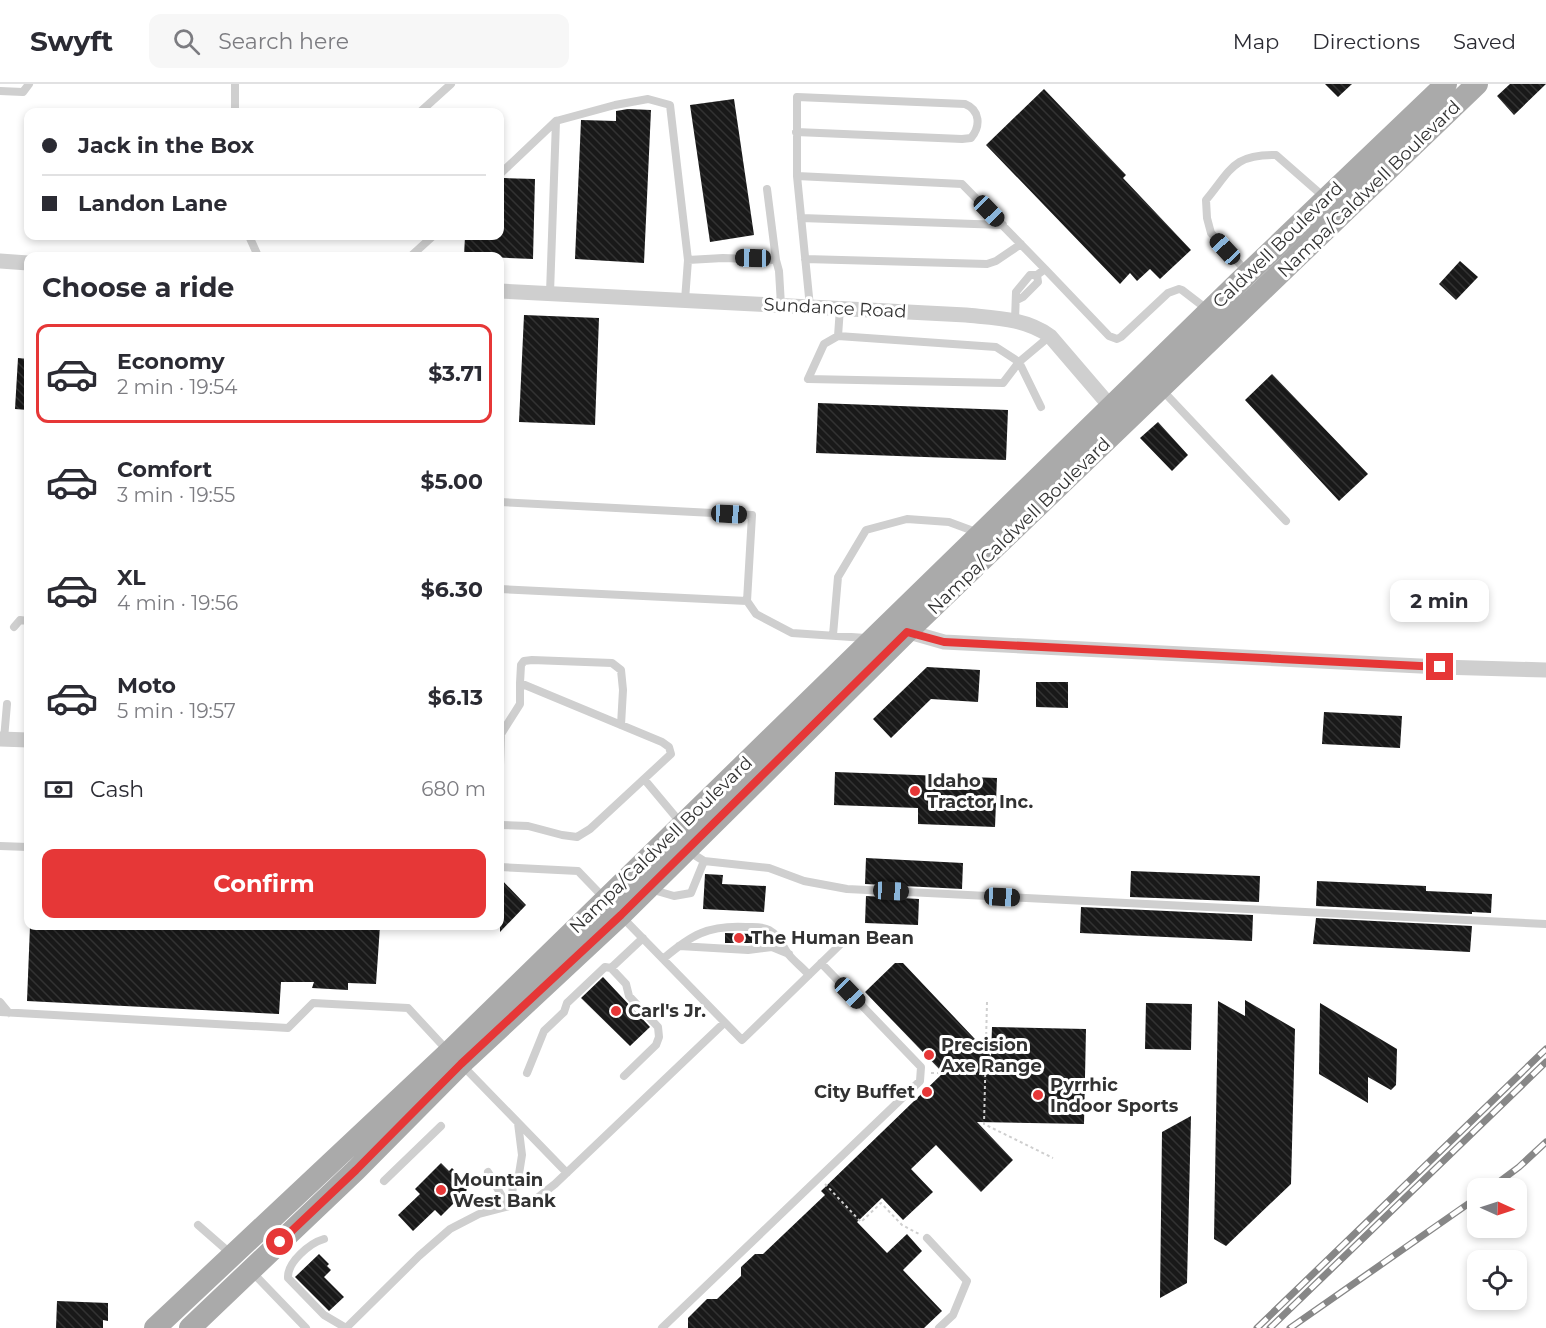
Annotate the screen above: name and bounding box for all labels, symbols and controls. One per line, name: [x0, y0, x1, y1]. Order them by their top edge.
search box: [149, 14, 569, 68]
text: Swyft: [30, 24, 113, 58]
icon: search: [170, 25, 203, 58]
text: Search here: [218, 28, 349, 55]
text: Map: [1233, 29, 1279, 54]
text: Directions: [1312, 29, 1420, 54]
text: Saved: [1453, 29, 1516, 54]
street label: Nampa/Caldwell Boulevard: [1273, 96, 1465, 282]
text: Jack in the Box: [78, 132, 254, 159]
street label: Caldwell Boulevard: [1208, 177, 1348, 313]
text: Landon Lane: [78, 190, 227, 217]
car: [970, 192, 1008, 230]
car: [1206, 230, 1244, 268]
car: [735, 249, 771, 267]
text: Choose a ride: [42, 271, 234, 304]
street label: Sundance Road: [763, 293, 907, 323]
icon: car: [45, 347, 99, 401]
text: Economy: [117, 348, 225, 375]
text: $3.71: [428, 360, 483, 387]
text: 2 min · 19:54: [117, 375, 237, 399]
street label: Nampa/Caldwell Boulevard: [923, 433, 1115, 619]
icon: car: [45, 455, 99, 509]
text: Comfort: [117, 456, 212, 483]
text: $5.00: [421, 468, 483, 495]
text: 3 min · 19:55: [117, 483, 235, 507]
car: [711, 504, 747, 524]
icon: car: [45, 563, 99, 617]
text: XL: [117, 564, 146, 591]
text: $6.30: [421, 576, 483, 603]
callout: 2 min: [1390, 580, 1490, 622]
text: 2 min: [1410, 589, 1469, 613]
text: 4 min · 19:56: [117, 591, 238, 615]
route end: [1426, 653, 1453, 680]
icon: car: [45, 671, 99, 725]
text: Moto: [117, 672, 176, 699]
text: $6.13: [428, 684, 483, 711]
text: 5 min · 19:57: [117, 699, 236, 723]
street label: Nampa/Caldwell Boulevard: [565, 752, 757, 938]
place label: Idaho Tractor Inc.: [927, 770, 1034, 813]
icon: cash: [42, 773, 75, 806]
text: Cash: [90, 776, 144, 803]
text: 680 m: [421, 777, 486, 801]
marker: Idaho Tractor Inc.: [908, 784, 922, 798]
button: Confirm: [42, 849, 486, 918]
car: [873, 881, 909, 901]
car: [984, 887, 1020, 907]
place label: The Human Bean: [751, 927, 914, 949]
marker: The Human Bean: [732, 931, 746, 945]
car: [831, 974, 869, 1012]
place label: Carl's Jr.: [628, 1000, 706, 1022]
marker: Carl's Jr.: [609, 1004, 623, 1018]
place label: Precision Axe Range: [940, 1034, 1042, 1077]
marker: Precision Axe Range: [922, 1048, 936, 1062]
place label: Pyrrhic Indoor Sports: [1050, 1074, 1179, 1117]
place label: City Buffet: [814, 1081, 915, 1103]
marker: City Buffet: [920, 1085, 934, 1099]
marker: Pyrrhic Indoor Sports: [1031, 1088, 1045, 1102]
place label: Mountain West Bank: [453, 1169, 556, 1212]
north arrow: [1467, 1178, 1527, 1238]
map controls: [1467, 1178, 1527, 1310]
marker: Mountain West Bank: [434, 1183, 448, 1197]
route start: [266, 1228, 293, 1255]
button: locate: [1467, 1250, 1527, 1310]

